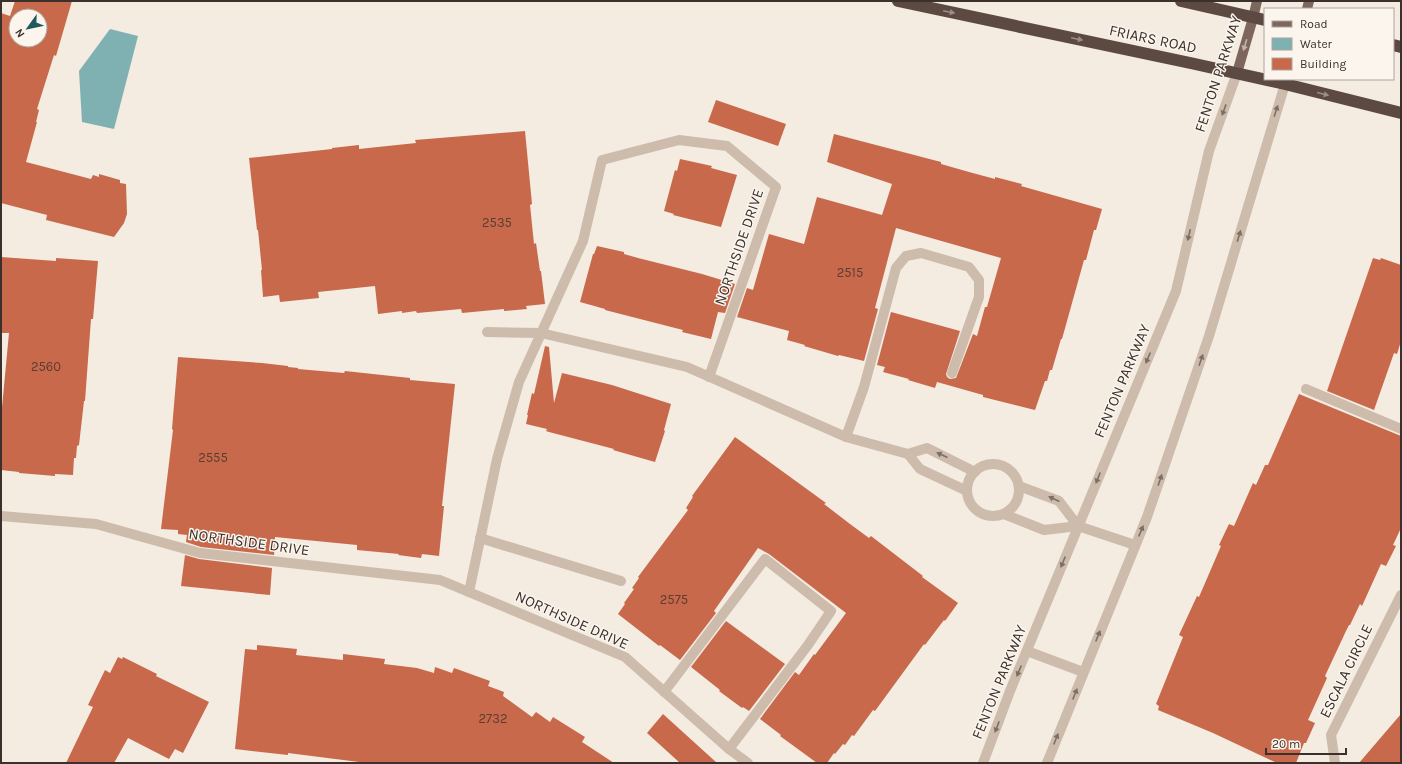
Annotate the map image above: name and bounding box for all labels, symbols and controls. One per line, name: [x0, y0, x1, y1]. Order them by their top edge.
north arrow: [8, 8, 48, 48]
legend: [1264, 8, 1394, 80]
one-way arrow: [943, 9, 956, 15]
street label: FENTON PARKWAY: [1191, 13, 1246, 135]
text: Road: [1300, 17, 1328, 31]
street label: FRIARS ROAD: [1108, 21, 1198, 57]
text: N: [12, 26, 28, 40]
one-way arrow: [1070, 36, 1083, 42]
text: Water: [1300, 37, 1333, 51]
one-way arrow: [1242, 40, 1248, 52]
text: Building: [1300, 57, 1347, 71]
one-way arrow: [1317, 91, 1329, 97]
one-way arrow: [1220, 104, 1226, 116]
one-way arrow: [1274, 105, 1280, 117]
street label: NORTHSIDE DRIVE: [711, 186, 767, 308]
house number: 2535: [482, 215, 512, 230]
one-way arrow: [1185, 229, 1191, 241]
one-way arrow: [1236, 230, 1242, 242]
house number: 2515: [837, 265, 863, 280]
street label: FENTON PARKWAY: [1090, 321, 1154, 440]
one-way arrow: [1145, 352, 1151, 363]
one-way arrow: [1198, 354, 1204, 366]
house number: 2560: [31, 359, 61, 374]
house number: 2555: [198, 450, 228, 465]
one-way arrow: [937, 452, 948, 458]
one-way arrow: [1095, 473, 1101, 484]
one-way arrow: [1157, 473, 1163, 485]
one-way arrow: [1047, 496, 1059, 502]
street label: NORTHSIDE DRIVE: [187, 525, 311, 559]
one-way arrow: [1138, 525, 1144, 536]
one-way arrow: [1060, 557, 1066, 569]
street label: NORTHSIDE DRIVE: [513, 587, 631, 653]
house number: 2575: [660, 592, 688, 607]
street label: ESCALA CIRCLE: [1316, 621, 1376, 721]
street label: FENTON PARKWAY: [968, 622, 1030, 742]
one-way arrow: [1095, 630, 1101, 641]
one-way arrow: [1015, 665, 1021, 677]
one-way arrow: [1072, 687, 1078, 699]
house number: 2732: [479, 711, 507, 726]
one-way arrow: [993, 721, 999, 733]
scale bar: [1266, 730, 1346, 756]
one-way arrow: [1054, 733, 1060, 745]
text: 20 m: [1272, 737, 1300, 751]

